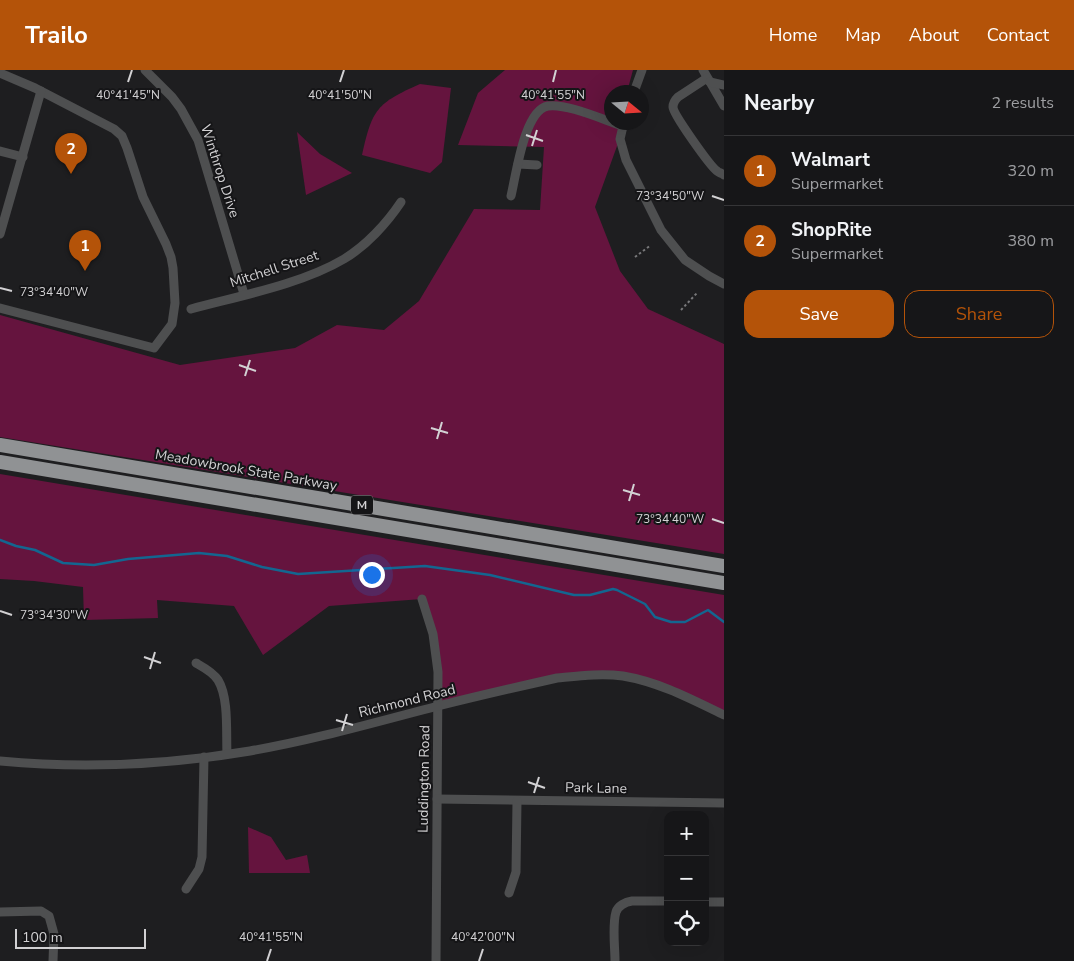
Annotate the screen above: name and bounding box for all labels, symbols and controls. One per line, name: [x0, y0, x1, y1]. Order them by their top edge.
text: Trailo: [25, 19, 88, 51]
text: Home: [769, 23, 817, 47]
text: Map: [845, 23, 881, 47]
text: About: [909, 23, 959, 47]
text: Contact: [987, 23, 1049, 47]
north arrow: [604, 85, 649, 130]
text: 40°41'45"N: [96, 87, 160, 103]
text: 40°41'50"N: [308, 87, 372, 103]
text: 40°41'55"N: [521, 87, 585, 103]
text: Nearby: [744, 89, 814, 117]
text: 2 results: [992, 92, 1054, 114]
street label: Winthrop Drive: [196, 122, 244, 220]
pin: 2: [55, 133, 87, 174]
text: Walmart: [791, 147, 870, 173]
text: 1: [755, 160, 765, 182]
text: 320 m: [1007, 160, 1054, 182]
text: Supermarket: [791, 173, 883, 195]
text: 73°34'50"W: [636, 188, 704, 204]
text: ShopRite: [791, 217, 872, 243]
pin: 1: [69, 230, 101, 271]
text: 2: [755, 230, 765, 252]
text: 380 m: [1007, 230, 1054, 252]
text: Supermarket: [791, 243, 883, 265]
street label: Mitchell Street: [227, 246, 321, 292]
text: 73°34'40"W: [20, 284, 88, 300]
button: Save: [744, 290, 894, 338]
button: Share: [904, 290, 1054, 338]
street label: Meadowbrook State Parkway: [154, 445, 339, 496]
road number: M: [351, 496, 373, 514]
text: 73°34'40"W: [636, 511, 704, 527]
your location: [359, 562, 385, 588]
text: 73°34'30"W: [20, 607, 88, 623]
street label: Richmond Road: [357, 680, 457, 722]
street label: Luddington Road: [414, 725, 434, 833]
street label: Park Lane: [565, 778, 627, 798]
map controls: [664, 811, 709, 946]
button: +: [664, 811, 709, 856]
button: −: [664, 856, 709, 901]
button: locate: [664, 901, 709, 946]
scale bar: [15, 926, 146, 949]
text: 100 m: [22, 928, 63, 947]
text: 40°41'55"N: [239, 929, 303, 945]
text: 40°42'00"N: [451, 929, 515, 945]

